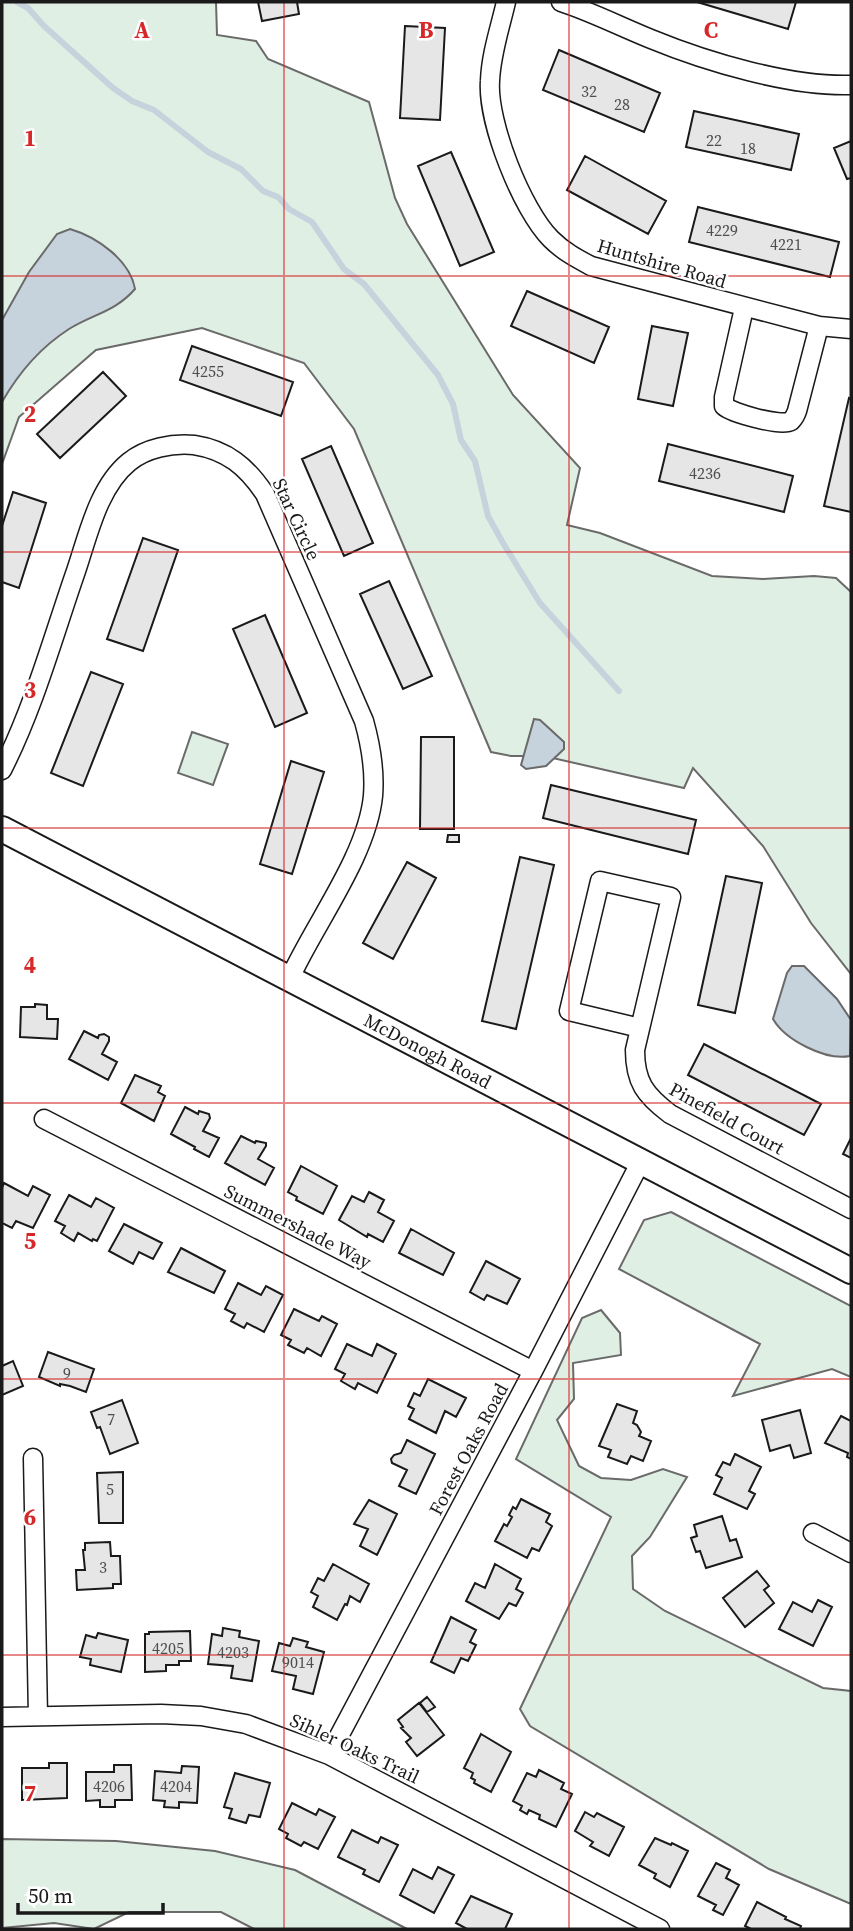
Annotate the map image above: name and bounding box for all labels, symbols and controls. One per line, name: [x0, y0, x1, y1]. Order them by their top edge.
text: A: [134, 14, 150, 46]
text: B: [419, 14, 434, 46]
text: C: [704, 14, 718, 46]
house number: 32: [581, 80, 597, 102]
house number: 28: [614, 93, 630, 115]
text: 1: [24, 122, 36, 154]
house number: 22: [706, 129, 722, 151]
house number: 18: [740, 137, 756, 159]
house number: 4229: [706, 219, 738, 241]
street label: Huntshire Road: [594, 232, 730, 294]
house number: 4221: [770, 233, 802, 255]
house number: 4255: [192, 360, 224, 382]
text: 2: [24, 398, 36, 430]
house number: 4236: [689, 462, 721, 484]
street label: Star Circle: [267, 474, 327, 564]
text: 3: [24, 674, 36, 706]
text: 4: [24, 949, 36, 981]
street label: McDonogh Road: [360, 1007, 496, 1095]
street label: Pinefield Court: [665, 1076, 790, 1161]
street label: Summershade Way: [220, 1178, 376, 1274]
text: 5: [24, 1225, 36, 1257]
house number: 9: [63, 1362, 71, 1384]
street label: Forest Oaks Road: [422, 1378, 514, 1520]
house number: 7: [107, 1408, 115, 1430]
house number: 5: [106, 1478, 114, 1500]
text: 6: [24, 1501, 36, 1533]
house number: 3: [99, 1556, 107, 1578]
house number: 4205: [152, 1637, 184, 1659]
house number: 4203: [217, 1641, 249, 1663]
house number: 9014: [282, 1651, 314, 1673]
street label: Sihler Oaks Trail: [286, 1707, 424, 1789]
house number: 4206: [93, 1775, 125, 1797]
house number: 4204: [160, 1775, 192, 1797]
text: 7: [24, 1777, 36, 1809]
scale bar: [18, 1871, 163, 1915]
text: 50 m: [28, 1881, 73, 1910]

